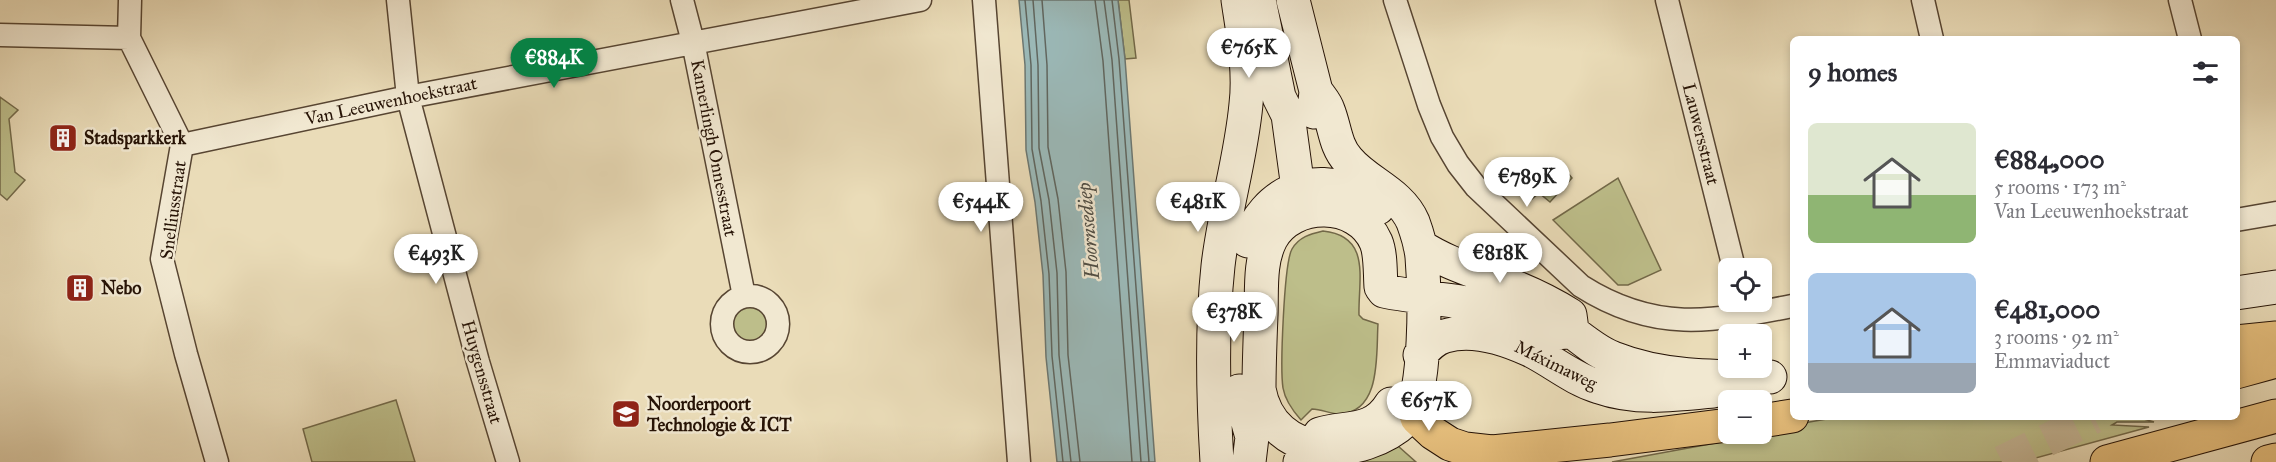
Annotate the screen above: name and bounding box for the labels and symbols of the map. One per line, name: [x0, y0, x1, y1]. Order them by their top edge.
pin: €765K: [1207, 28, 1291, 79]
pin: €884K: [512, 38, 596, 89]
street label: Kamerlingh Onnesstraat: [685, 58, 742, 239]
street label: Van Leeuwenhoekstraat: [302, 72, 480, 130]
street label: Lauwersstraat: [1678, 81, 1724, 188]
building icon: Stadsparkkerk: [47, 122, 79, 154]
place label: Stadsparkkerk: [84, 127, 187, 150]
pin: €789K: [1485, 157, 1569, 208]
street label: Snelliusstraat: [155, 159, 191, 261]
pin: €544K: [939, 182, 1023, 233]
water label: Hoornsediep: [1072, 182, 1105, 281]
pin: €481K: [1156, 182, 1240, 233]
pin: €818K: [1458, 233, 1542, 284]
pin: €493K: [394, 234, 478, 285]
building icon: Nebo: [64, 272, 96, 304]
place label: Nebo: [101, 277, 141, 299]
pin: €378K: [1192, 292, 1276, 343]
street label: Huygensstraat: [456, 318, 507, 427]
street label: Máximaweg: [1511, 336, 1601, 396]
pin: €657K: [1387, 381, 1471, 432]
place label: Noorderpoort Technologie & ICT: [646, 393, 792, 437]
school or university icon: Noorderpoort Technologie & ICT: [610, 398, 642, 430]

